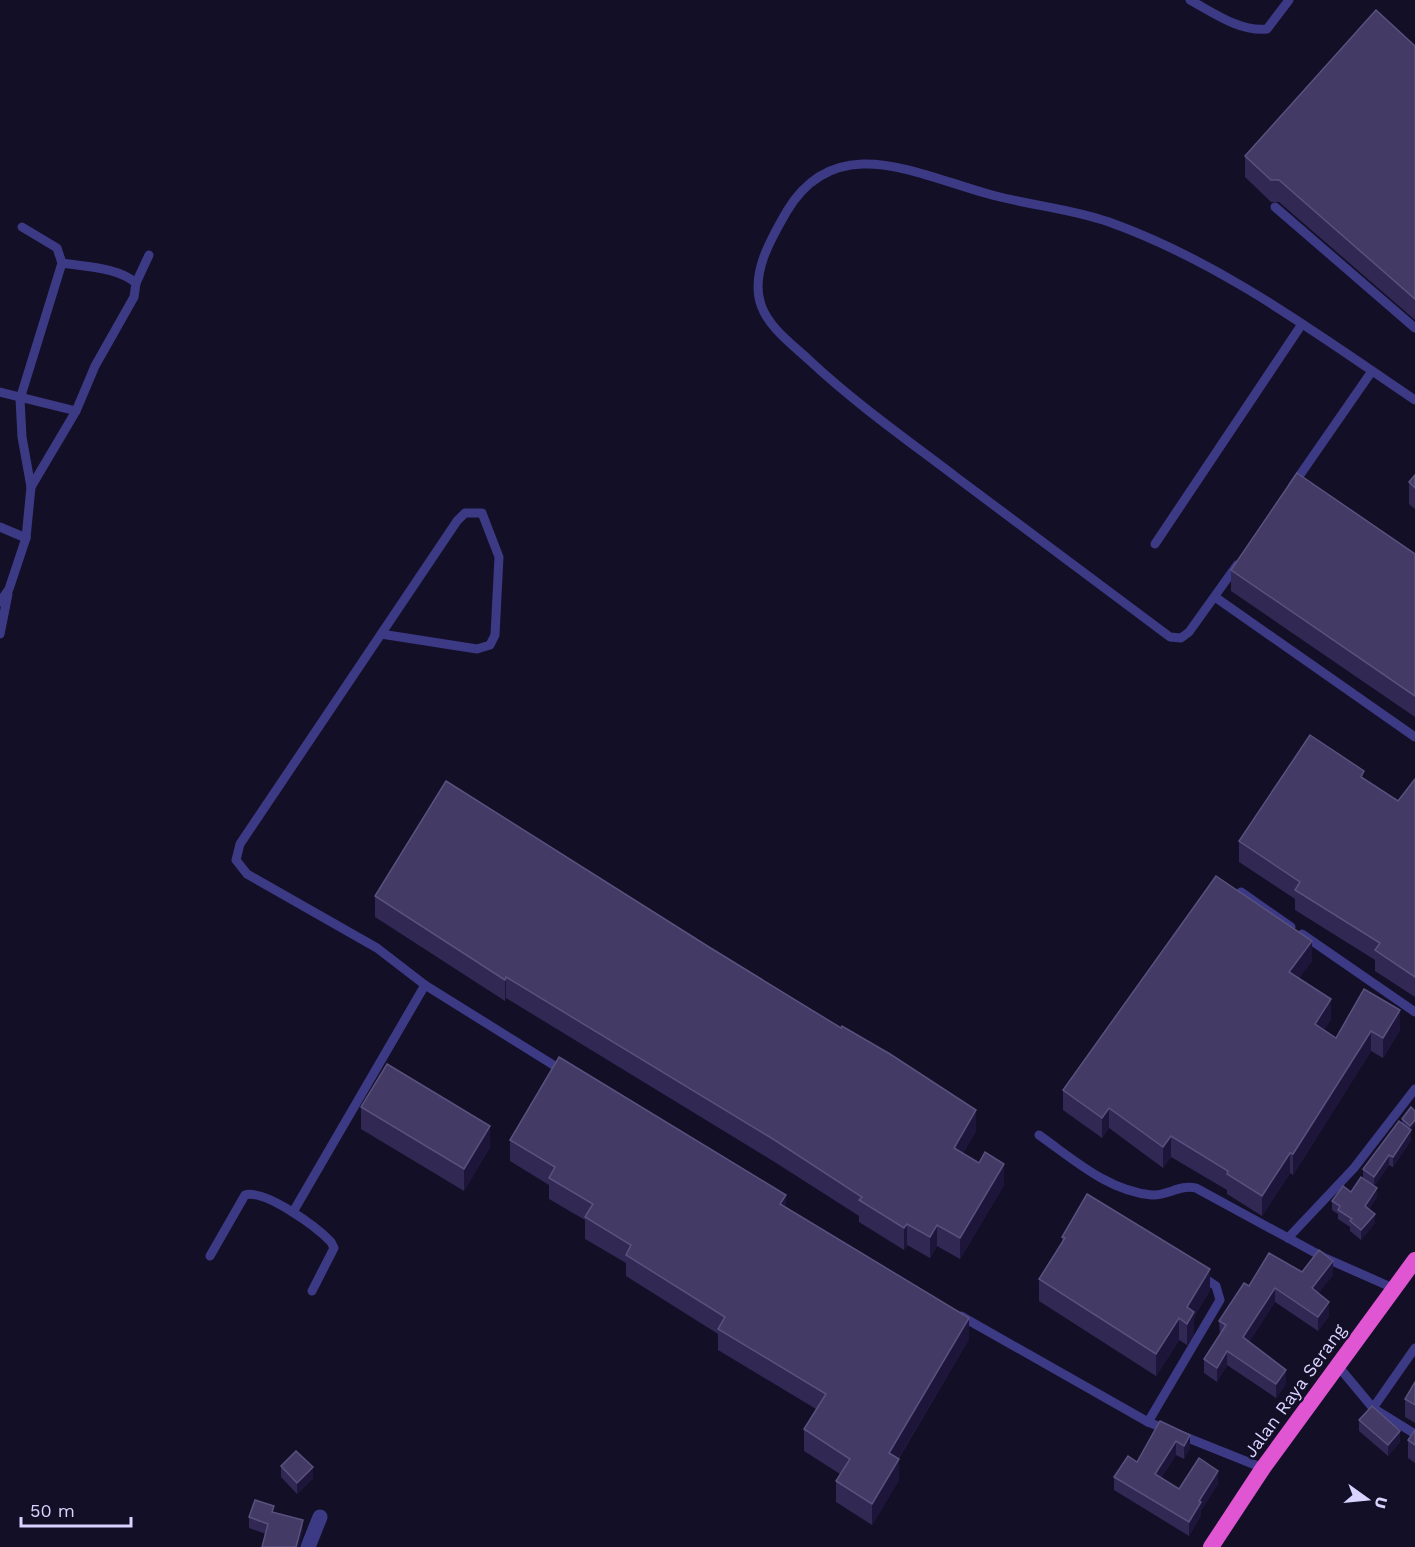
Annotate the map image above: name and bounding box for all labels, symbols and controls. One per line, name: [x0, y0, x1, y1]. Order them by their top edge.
street label: Jalan Raya Serang: [1239, 1320, 1350, 1461]
north arrow: [1337, 1469, 1397, 1529]
scale bar: [21, 1490, 130, 1528]
text: U: [1370, 1495, 1392, 1511]
text: 50 m: [30, 1500, 75, 1521]

